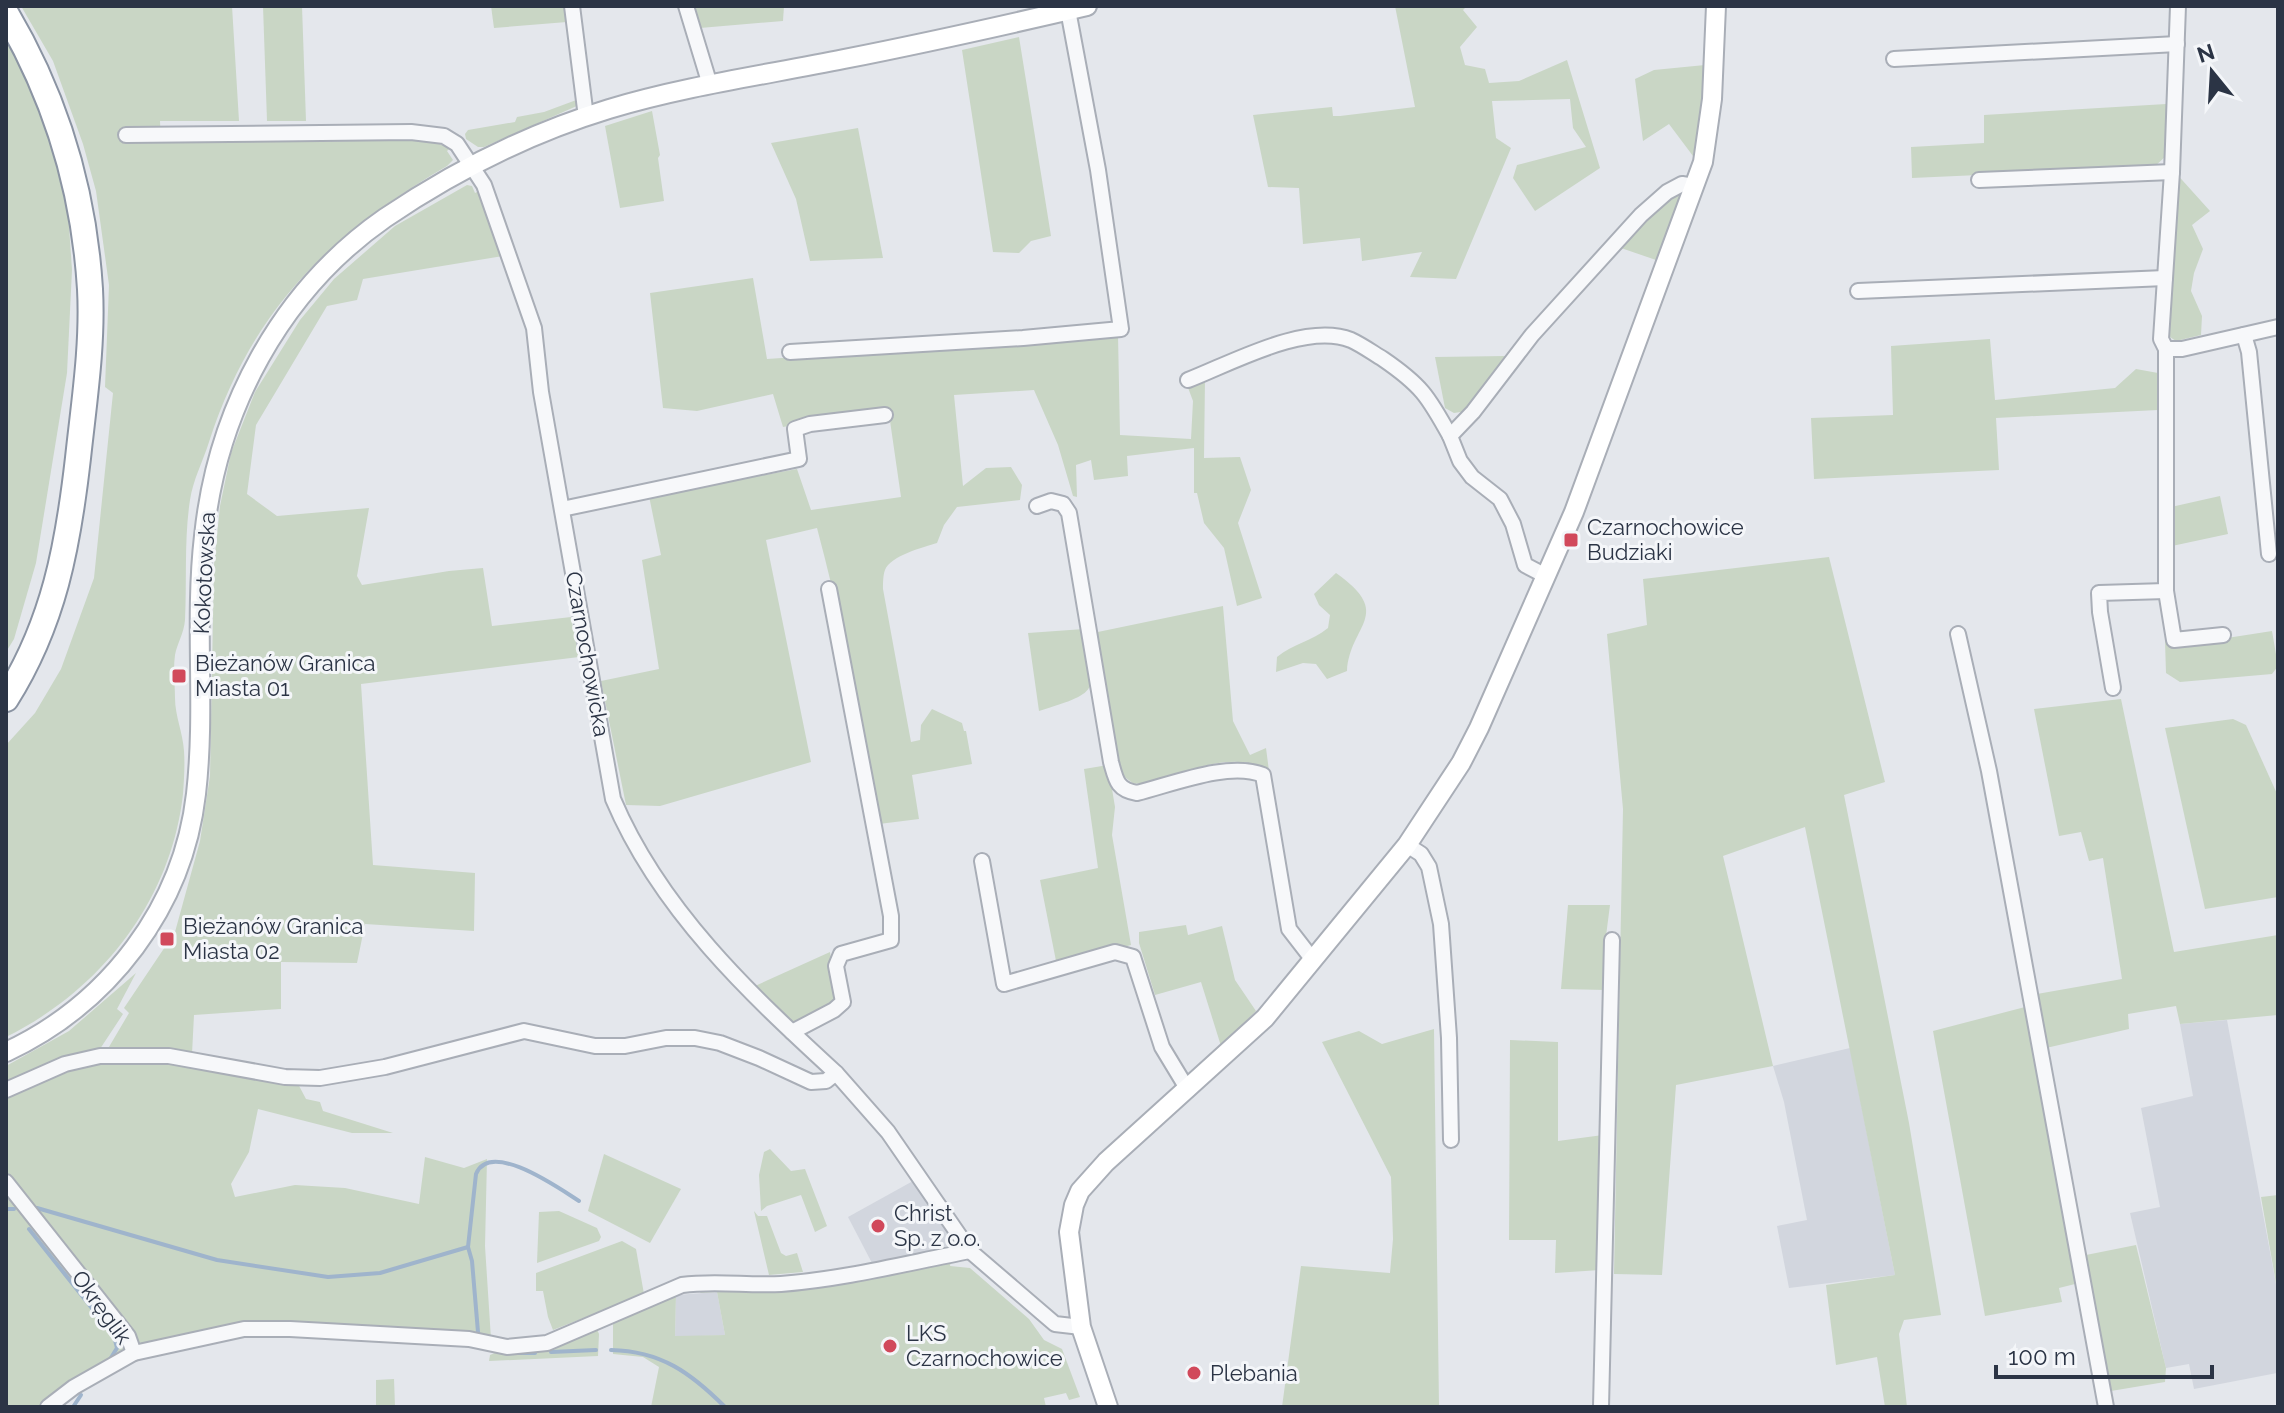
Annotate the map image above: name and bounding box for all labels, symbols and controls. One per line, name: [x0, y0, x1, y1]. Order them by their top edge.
north arrow: [2172, 32, 2252, 112]
text: N: [2194, 38, 2218, 68]
street label: Kokotowska: [188, 511, 220, 635]
place label: Czarnochowice Budziaki: [1587, 514, 1744, 565]
marker: Czarnochowice Budziaki: [1562, 531, 1580, 549]
street label: Czarnochowicka: [561, 569, 615, 739]
place label: Bieżanów Granica Miasta 01: [195, 650, 376, 701]
marker: Bieżanów Granica Miasta 01: [170, 667, 188, 685]
place label: Bieżanów Granica Miasta 02: [183, 913, 364, 964]
marker: Bieżanów Granica Miasta 02: [158, 930, 176, 948]
place label: Christ Sp. z o.o.: [894, 1200, 980, 1251]
marker: Christ Sp. z o.o.: [869, 1217, 887, 1235]
street label: Okręglik: [67, 1265, 138, 1349]
place label: LKS Czarnochowice: [906, 1320, 1063, 1371]
scale bar: [1996, 1329, 2212, 1379]
marker: LKS Czarnochowice: [881, 1337, 899, 1355]
text: 100 m: [2008, 1342, 2076, 1371]
place label: Plebania: [1210, 1360, 1298, 1386]
marker: Plebania: [1185, 1364, 1203, 1382]

